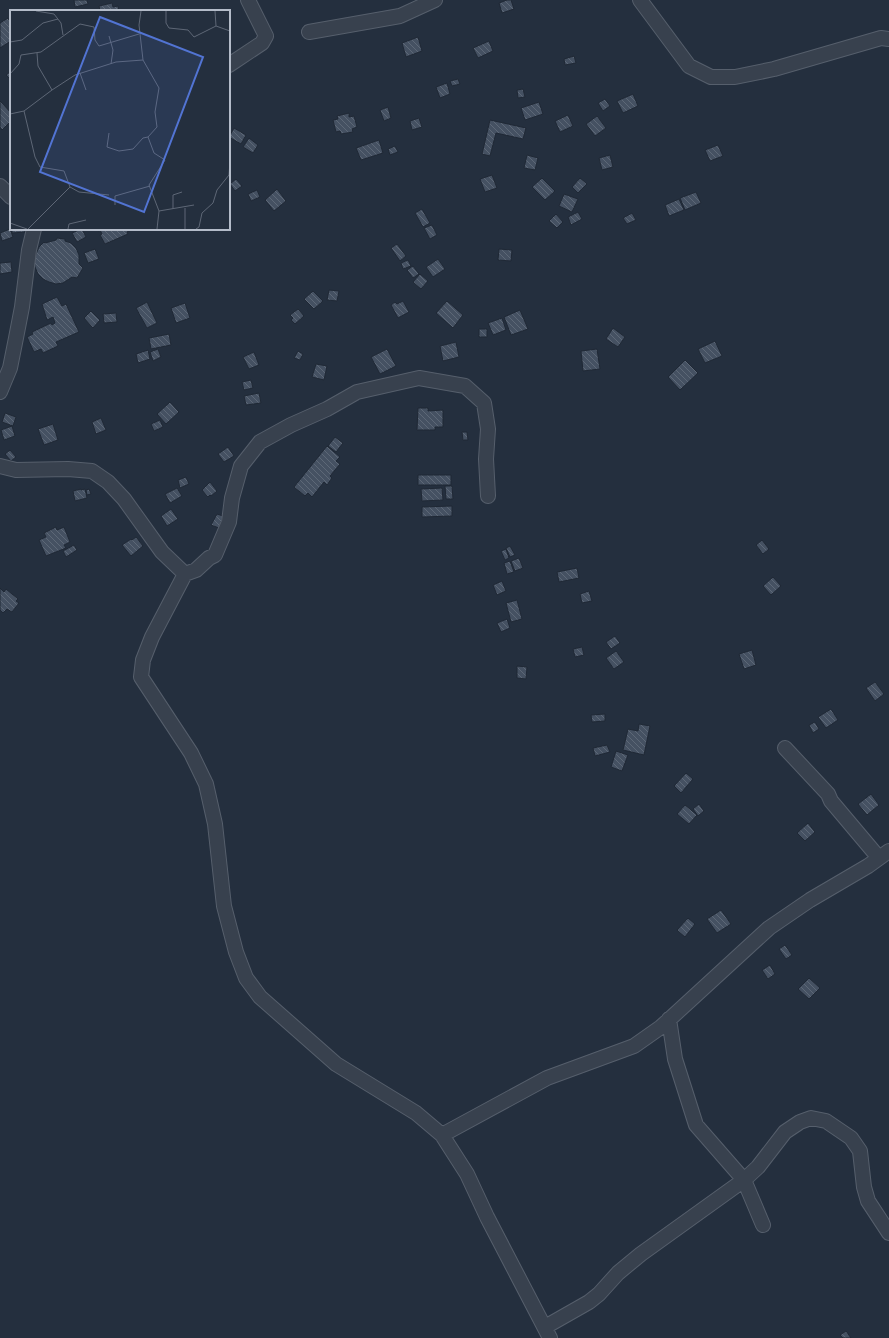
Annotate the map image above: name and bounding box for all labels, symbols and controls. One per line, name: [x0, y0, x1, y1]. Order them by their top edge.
inset map: [10, 10, 230, 230]

